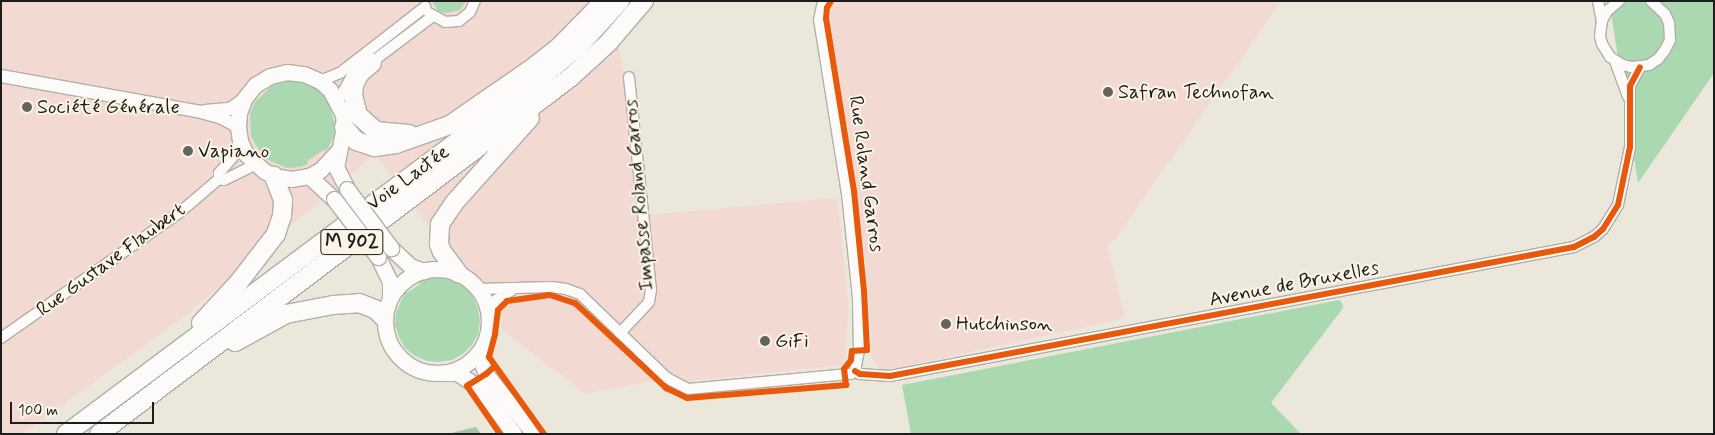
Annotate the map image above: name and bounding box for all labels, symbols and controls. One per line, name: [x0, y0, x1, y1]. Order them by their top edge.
place label: Safran Technofan: [1118, 80, 1272, 104]
marker: Safran Technofan: [1102, 86, 1114, 98]
place label: Société Générale: [37, 95, 180, 119]
street label: Rue Roland Garros: [843, 95, 889, 253]
street label: Impasse Roland Garros: [618, 96, 660, 294]
marker: Société Générale: [21, 101, 33, 113]
place label: Vapiano: [198, 139, 269, 163]
street label: Voie Lactée: [362, 140, 454, 216]
marker: Vapiano: [182, 145, 194, 157]
street label: Rue Gustave Flaubert: [34, 200, 188, 320]
road number: M 902: [320, 226, 384, 258]
street label: Avenue de Bruxelles: [1208, 256, 1380, 312]
place label: Hutchinson: [956, 312, 1052, 336]
marker: Hutchinson: [940, 318, 952, 330]
place label: GiFi: [775, 329, 809, 353]
marker: GiFi: [759, 335, 771, 347]
scale bar: [12, 392, 156, 424]
text: 100 m: [18, 401, 58, 421]

